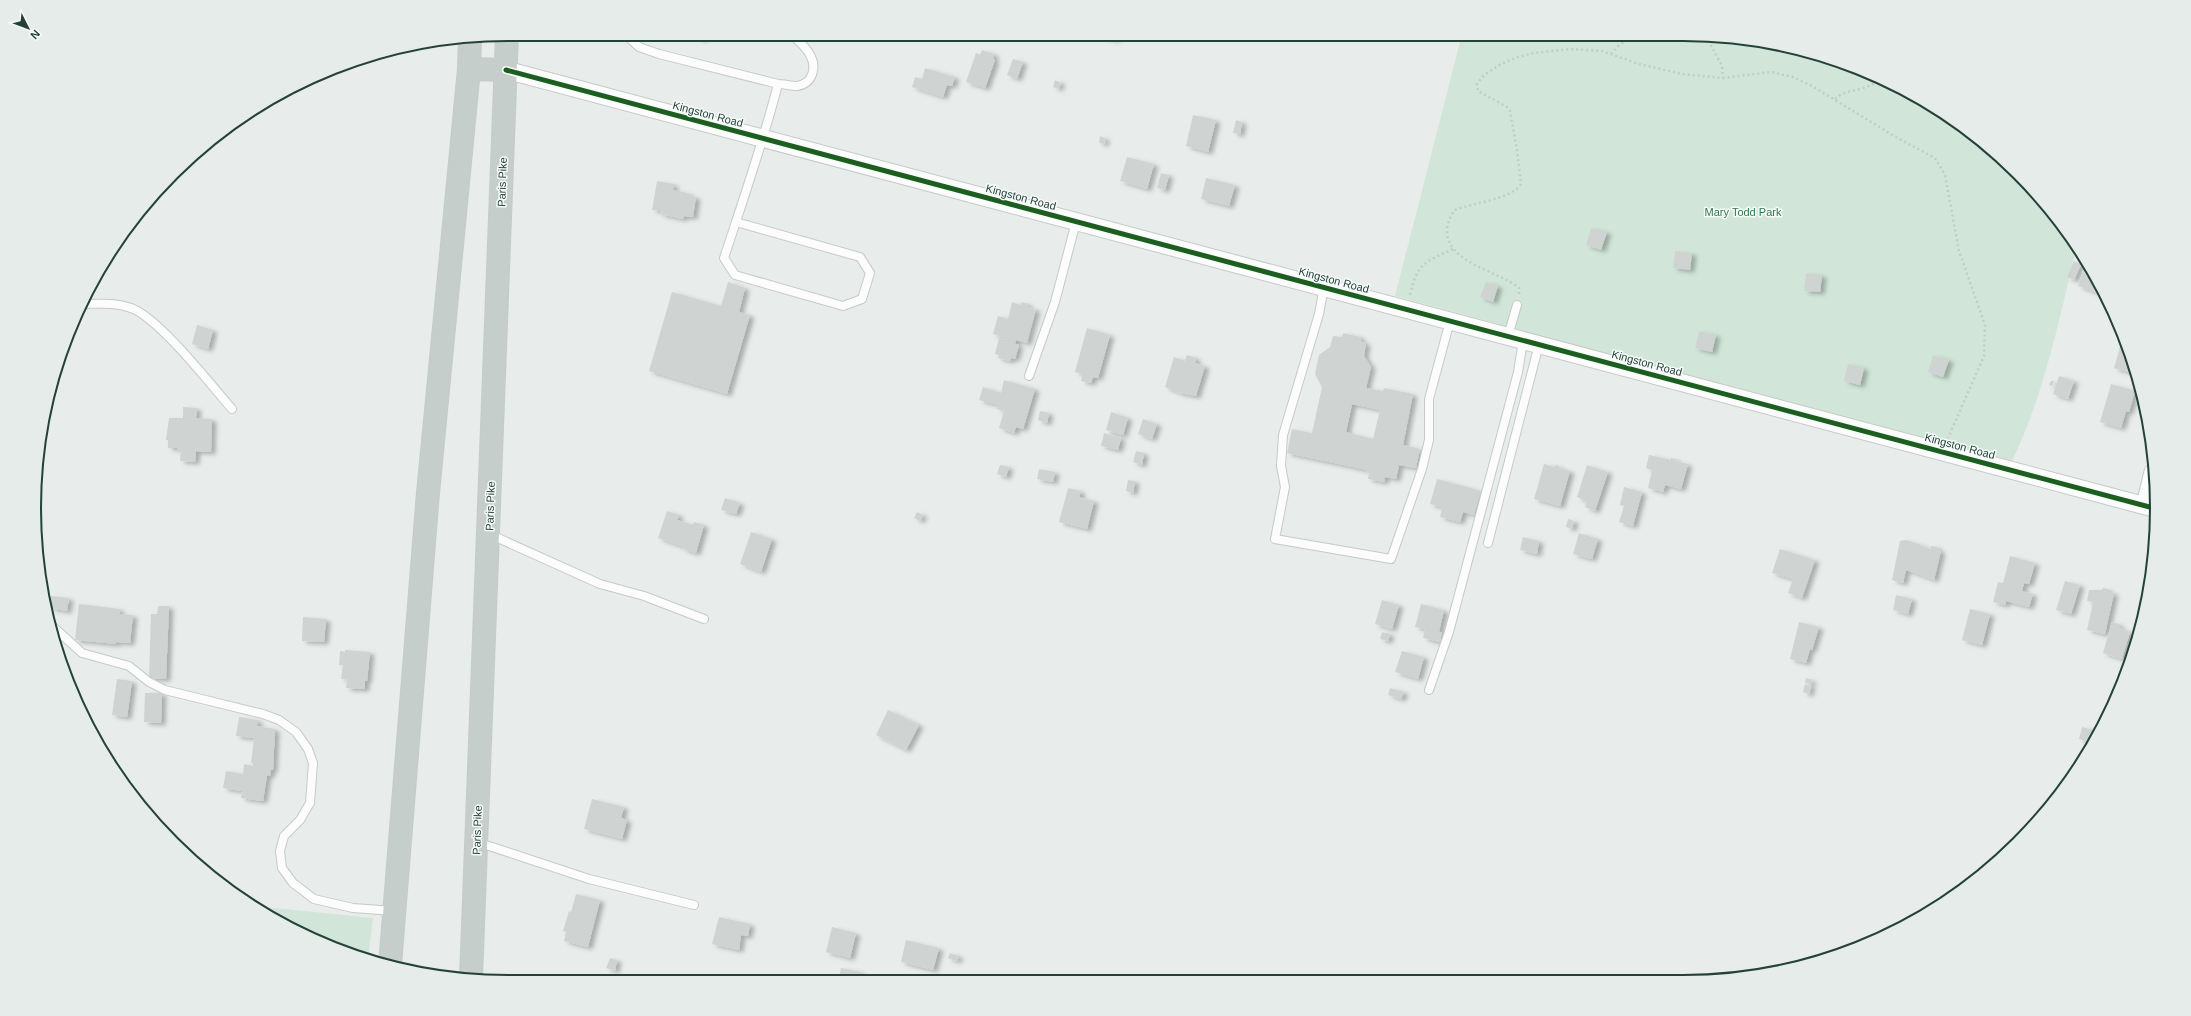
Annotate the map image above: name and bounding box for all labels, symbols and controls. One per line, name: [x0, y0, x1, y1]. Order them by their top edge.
north arrow: [8, 8, 48, 48]
text: N: [28, 28, 43, 42]
street label: Kingston Road: [672, 99, 744, 129]
street label: Paris Pike: [495, 157, 509, 207]
street label: Kingston Road: [985, 182, 1057, 212]
park label: Mary Todd Park: [1705, 206, 1782, 218]
street label: Kingston Road: [1298, 265, 1370, 295]
street label: Kingston Road: [1611, 348, 1683, 378]
street label: Kingston Road: [1924, 431, 1996, 461]
street label: Paris Pike: [483, 481, 497, 531]
street label: Paris Pike: [470, 805, 484, 855]

